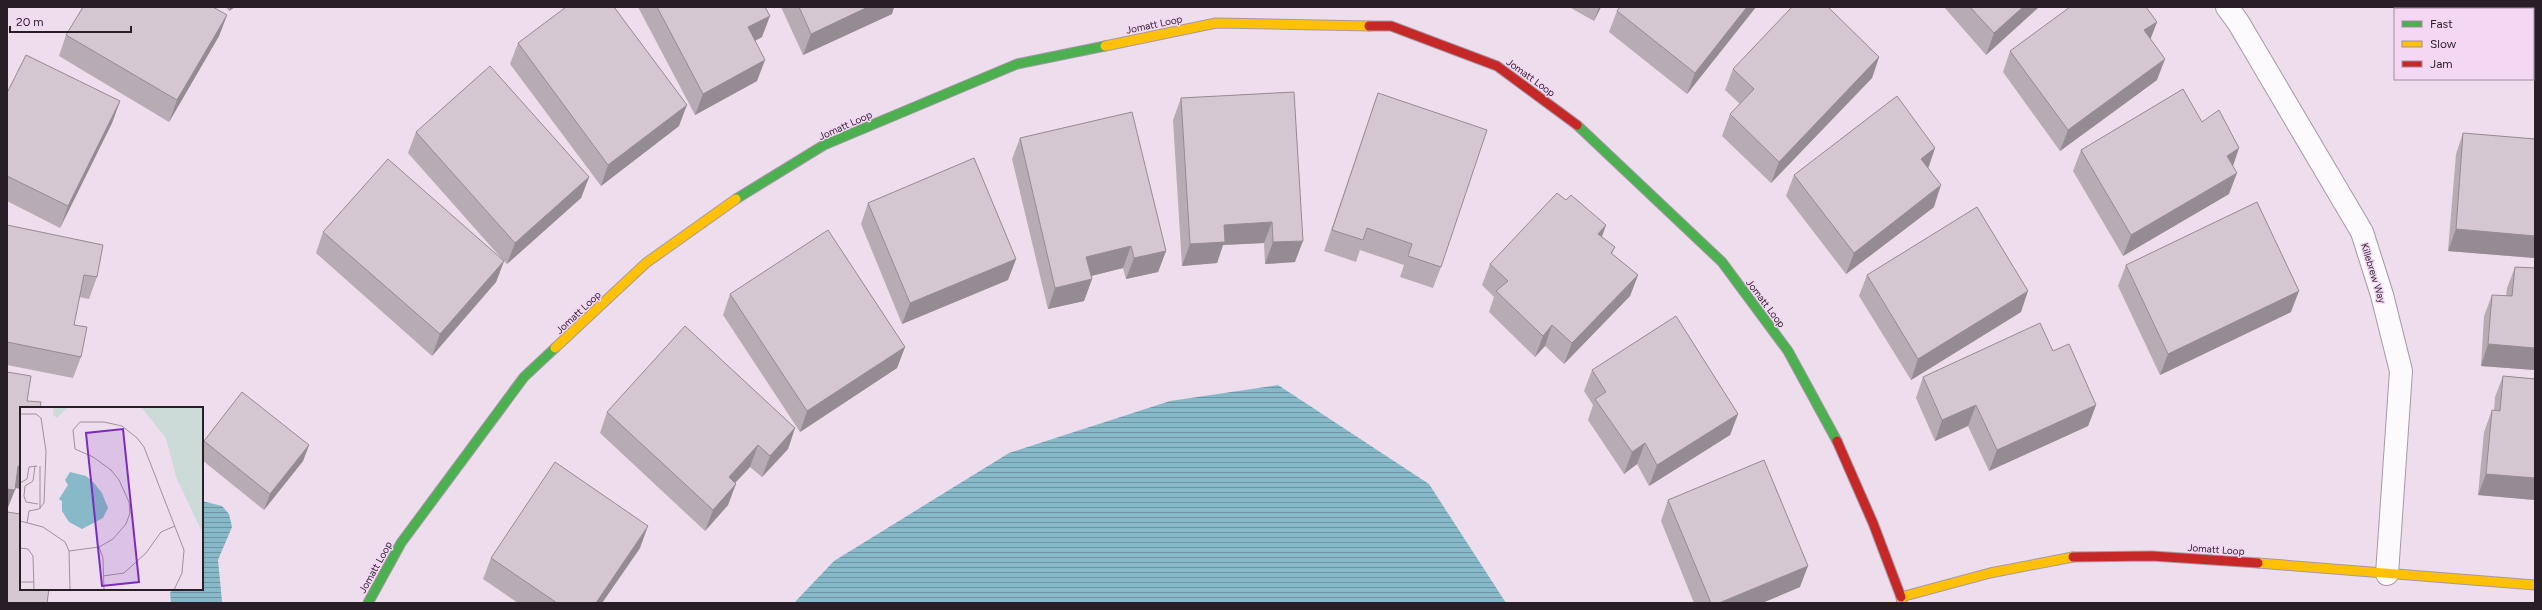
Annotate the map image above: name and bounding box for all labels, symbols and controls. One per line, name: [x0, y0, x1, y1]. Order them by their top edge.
scale bar: [10, 8, 131, 34]
legend: [2394, 8, 2534, 80]
street label: Jomatt Loop: [1125, 12, 1184, 37]
text: 20 m: [16, 15, 44, 29]
text: Fast: [2430, 17, 2453, 31]
text: Slow: [2430, 37, 2457, 51]
street label: Jomatt Loop: [1504, 55, 1558, 100]
text: Jam: [2430, 57, 2453, 71]
street label: Jomatt Loop: [816, 108, 874, 143]
street label: Killebrew Way: [2358, 241, 2389, 306]
street label: Jomatt Loop: [1743, 277, 1788, 330]
street label: Jomatt Loop: [553, 288, 604, 337]
inset map: [20, 407, 203, 590]
street label: Jomatt Loop: [356, 539, 395, 595]
street label: Jomatt Loop: [2187, 541, 2245, 558]

